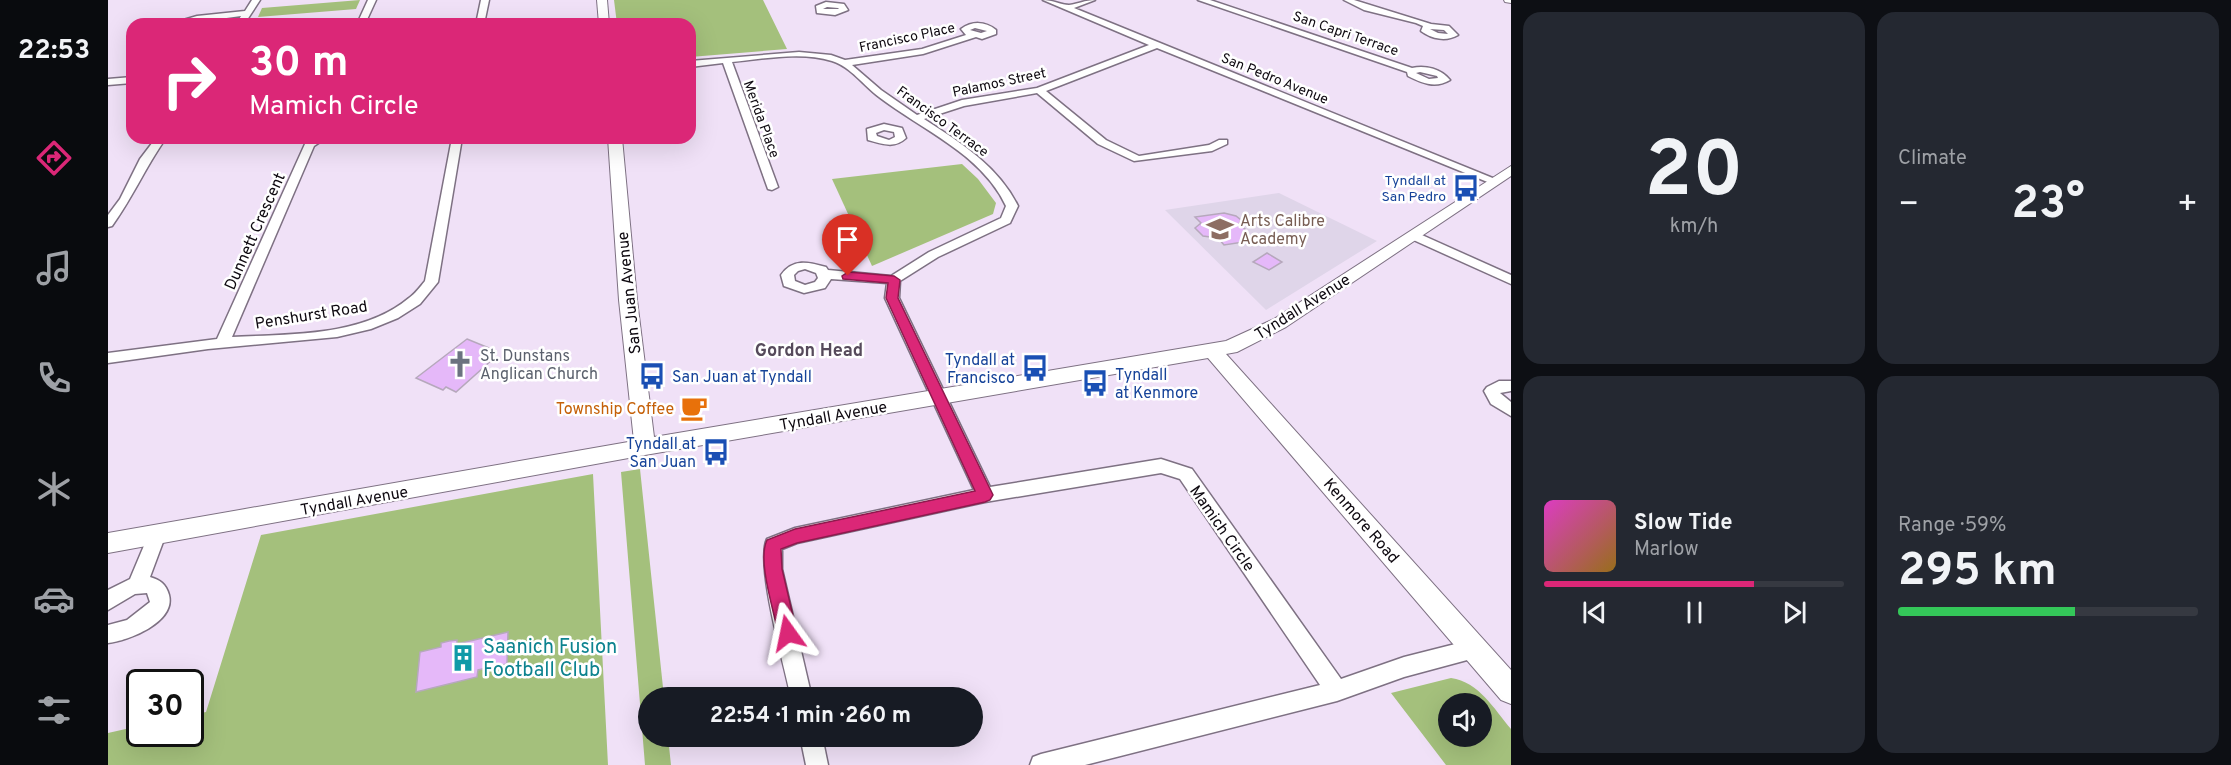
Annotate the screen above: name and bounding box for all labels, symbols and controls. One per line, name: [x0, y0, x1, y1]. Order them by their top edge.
street label: San Capri Terrace: [1290, 8, 1401, 60]
street label: Francisco Place: [858, 20, 957, 57]
text: 22:53: [18, 34, 90, 68]
text: 30 m: [249, 38, 348, 91]
icon: right: [150, 42, 228, 120]
street label: San Pedro Avenue: [1218, 50, 1331, 109]
street label: Palamos Street: [951, 65, 1048, 102]
street label: Merida Place: [739, 78, 782, 161]
street label: Francisco Terrace: [893, 83, 991, 161]
text: Mamich Circle: [249, 90, 418, 124]
text: 20: [1645, 125, 1743, 224]
icon: directions: [33, 137, 75, 179]
text: Climate: [1898, 146, 1967, 172]
street label: Dunnett Crescent: [221, 170, 291, 294]
place label: Tyndall at San Pedro: [1381, 173, 1446, 206]
bus stop icon: Tyndall at San Pedro: [1451, 173, 1481, 203]
text: 23°: [2011, 177, 2085, 234]
text: −: [1898, 185, 1919, 227]
text: +: [2177, 185, 2198, 227]
place label: Arts Calibre Academy: [1240, 212, 1325, 250]
pin: [822, 214, 873, 276]
school or university icon: Arts Calibre Academy: [1205, 214, 1235, 244]
text: km/h: [1670, 214, 1718, 240]
icon: arrive: [831, 223, 864, 256]
street label: San Juan Avenue: [614, 231, 646, 355]
icon: music: [33, 247, 75, 289]
street label: Tyndall Avenue: [1252, 270, 1355, 345]
street label: Penshurst Road: [254, 297, 369, 335]
district label: Gordon Head: [755, 340, 863, 363]
place label: St. Dunstans Anglican Church: [480, 347, 598, 385]
church icon: St. Dunstans Anglican Church: [445, 349, 475, 379]
place label: Tyndall at Francisco: [945, 351, 1015, 389]
bus stop icon: Tyndall at Francisco: [1020, 353, 1050, 383]
icon: phone: [33, 357, 75, 399]
bus stop icon: San Juan at Tyndall: [637, 361, 667, 391]
place label: Tyndall at Kenmore: [1115, 366, 1198, 404]
place label: San Juan at Tyndall: [672, 368, 812, 388]
bus stop icon: Tyndall at Kenmore: [1080, 368, 1110, 398]
cafe icon: Township Coffee: [679, 393, 709, 423]
street label: Tyndall Avenue: [778, 398, 889, 436]
place label: Township Coffee: [556, 400, 674, 420]
place label: Tyndall at San Juan: [626, 435, 696, 473]
bus stop icon: Tyndall at San Juan: [701, 437, 731, 467]
icon: climate: [33, 468, 75, 510]
street label: Kenmore Road: [1318, 475, 1403, 568]
street label: Mamich Circle: [1184, 482, 1258, 576]
street label: Tyndall Avenue: [299, 483, 410, 521]
text: Slow Tide: [1634, 510, 1733, 537]
text: Range · 59%: [1898, 513, 2006, 539]
text: Marlow: [1634, 537, 1698, 563]
text: 295 km: [1898, 544, 2057, 601]
icon: car: [33, 578, 75, 620]
icon: previous: [1578, 596, 1611, 629]
icon: pause: [1678, 596, 1711, 629]
icon: next: [1778, 596, 1811, 629]
position arrow: [756, 601, 820, 665]
place label: Saanich Fusion Football Club: [483, 635, 617, 684]
building icon: Saanich Fusion Football Club: [448, 643, 478, 673]
speed limit sign: 30: [126, 669, 204, 747]
icon: filters: [33, 689, 75, 731]
map controls: [1438, 693, 1492, 747]
button: sound: [1438, 693, 1492, 747]
text: 22:54 · 1 min · 260 m: [710, 703, 911, 730]

